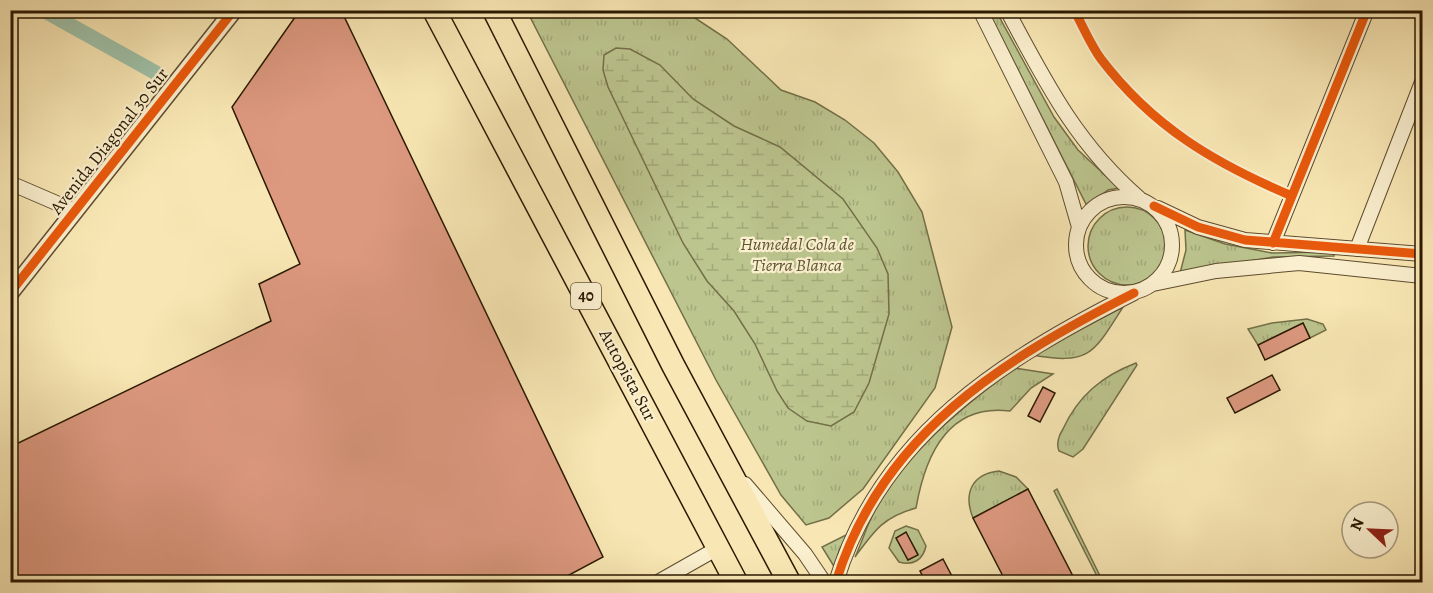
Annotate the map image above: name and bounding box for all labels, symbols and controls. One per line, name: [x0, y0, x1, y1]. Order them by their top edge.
street label: Avenida Diagonal 30 Sur: [44, 63, 174, 220]
park label: Humedal Cola de Tierra Blanca: [740, 232, 854, 277]
road number: 40: [571, 283, 601, 309]
street label: Autopista Sur: [593, 324, 662, 425]
north arrow: [1340, 500, 1400, 560]
text: N: [1345, 515, 1370, 534]

